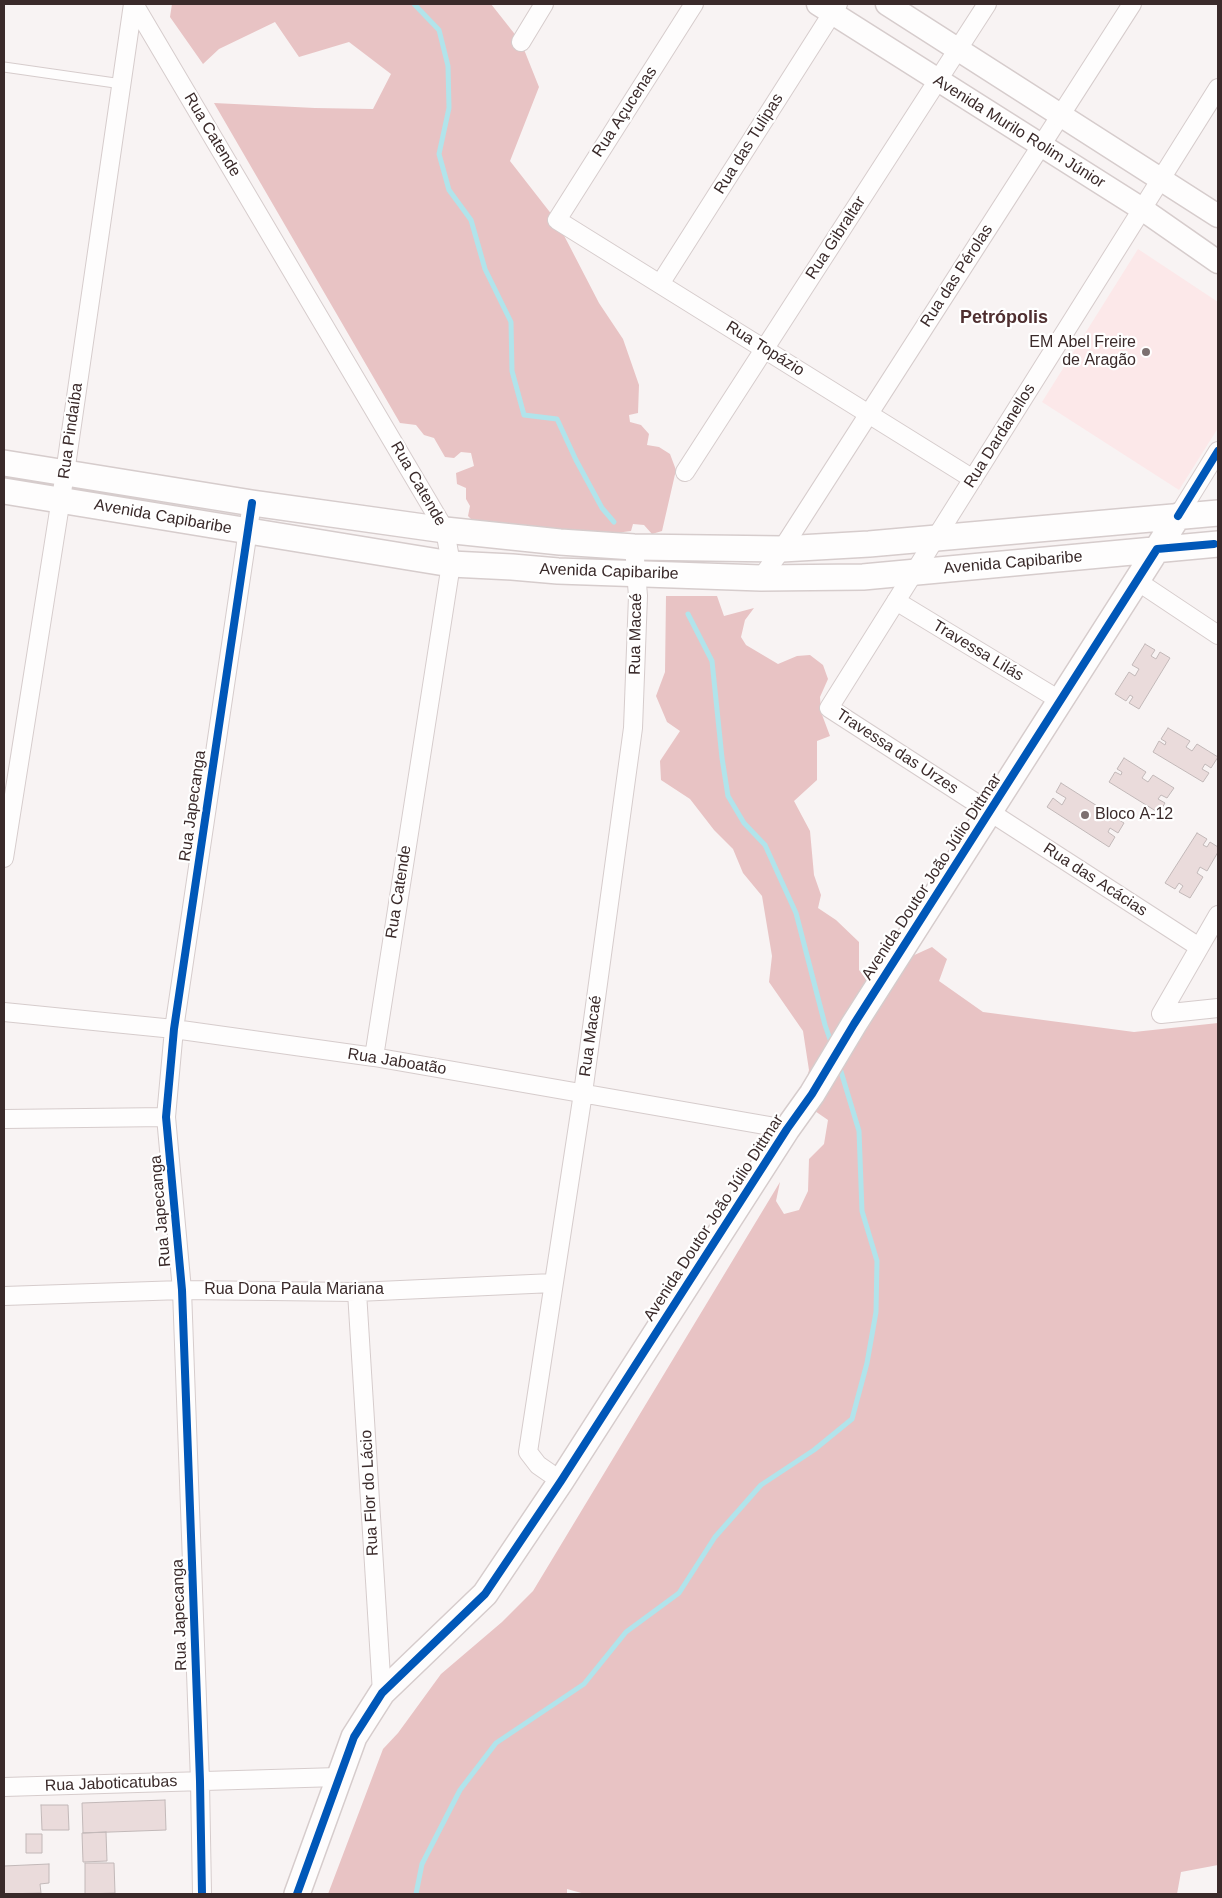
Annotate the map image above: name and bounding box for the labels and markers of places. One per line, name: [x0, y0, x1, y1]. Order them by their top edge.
place label: EM Abel Freire de Aragão: [1029, 333, 1136, 371]
marker: EM Abel Freire de Aragão: [1140, 346, 1152, 358]
place label: Bloco A-12: [1095, 805, 1173, 825]
marker: Bloco A-12: [1079, 809, 1091, 821]

